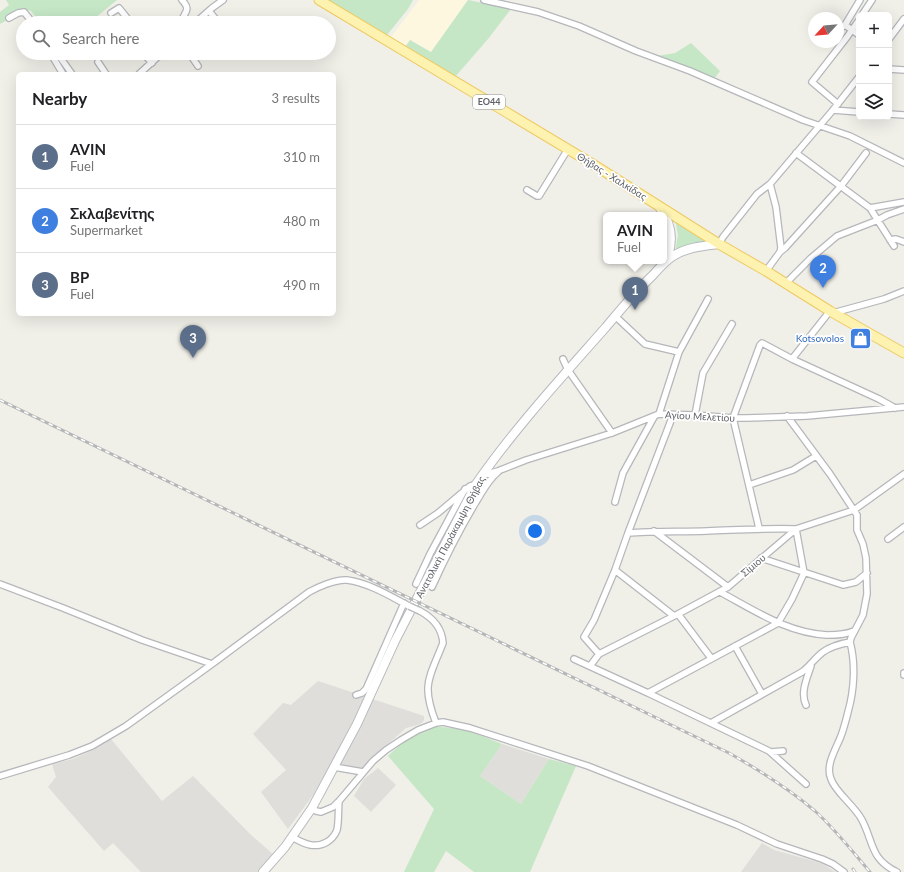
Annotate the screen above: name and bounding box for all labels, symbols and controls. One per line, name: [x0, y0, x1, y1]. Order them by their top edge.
north arrow: [808, 12, 844, 48]
map controls: [856, 12, 892, 120]
button: +: [856, 12, 892, 48]
search box: [16, 16, 336, 60]
icon: search: [30, 27, 52, 49]
text: Search here: [62, 29, 139, 47]
button: −: [856, 48, 892, 84]
button: layers: [856, 84, 892, 120]
text: Nearby: [32, 88, 87, 109]
text: 3 results: [272, 90, 320, 106]
road number: ΕΟ44: [473, 95, 505, 109]
text: AVIN: [70, 140, 106, 158]
text: 1: [41, 149, 49, 165]
text: 310 m: [283, 149, 320, 165]
street label: Θήβας - Χαλκίδας: [575, 150, 649, 202]
text: Fuel: [70, 158, 94, 174]
text: Σκλαβενίτης: [70, 204, 154, 222]
popup: [603, 212, 667, 264]
text: 2: [41, 213, 49, 229]
text: 480 m: [283, 213, 320, 229]
text: AVIN: [617, 221, 653, 239]
text: Supermarket: [70, 222, 143, 238]
text: Fuel: [617, 239, 641, 255]
pin: 2: [810, 255, 836, 288]
text: BP: [70, 268, 89, 286]
text: 3: [41, 277, 49, 293]
text: 490 m: [283, 277, 320, 293]
pin: 1: [622, 277, 648, 310]
text: Fuel: [70, 286, 94, 302]
pin: 3: [180, 325, 206, 358]
shop icon: Kotsovolos: [847, 325, 873, 351]
place label: Kotsovolos: [796, 332, 844, 344]
street label: Αγίου Μελετίου: [665, 408, 735, 424]
street label: Ανατολική Παράκαμψη Θήβας: [413, 474, 487, 600]
your location: [525, 521, 545, 541]
street label: Σίμιου: [738, 551, 768, 579]

